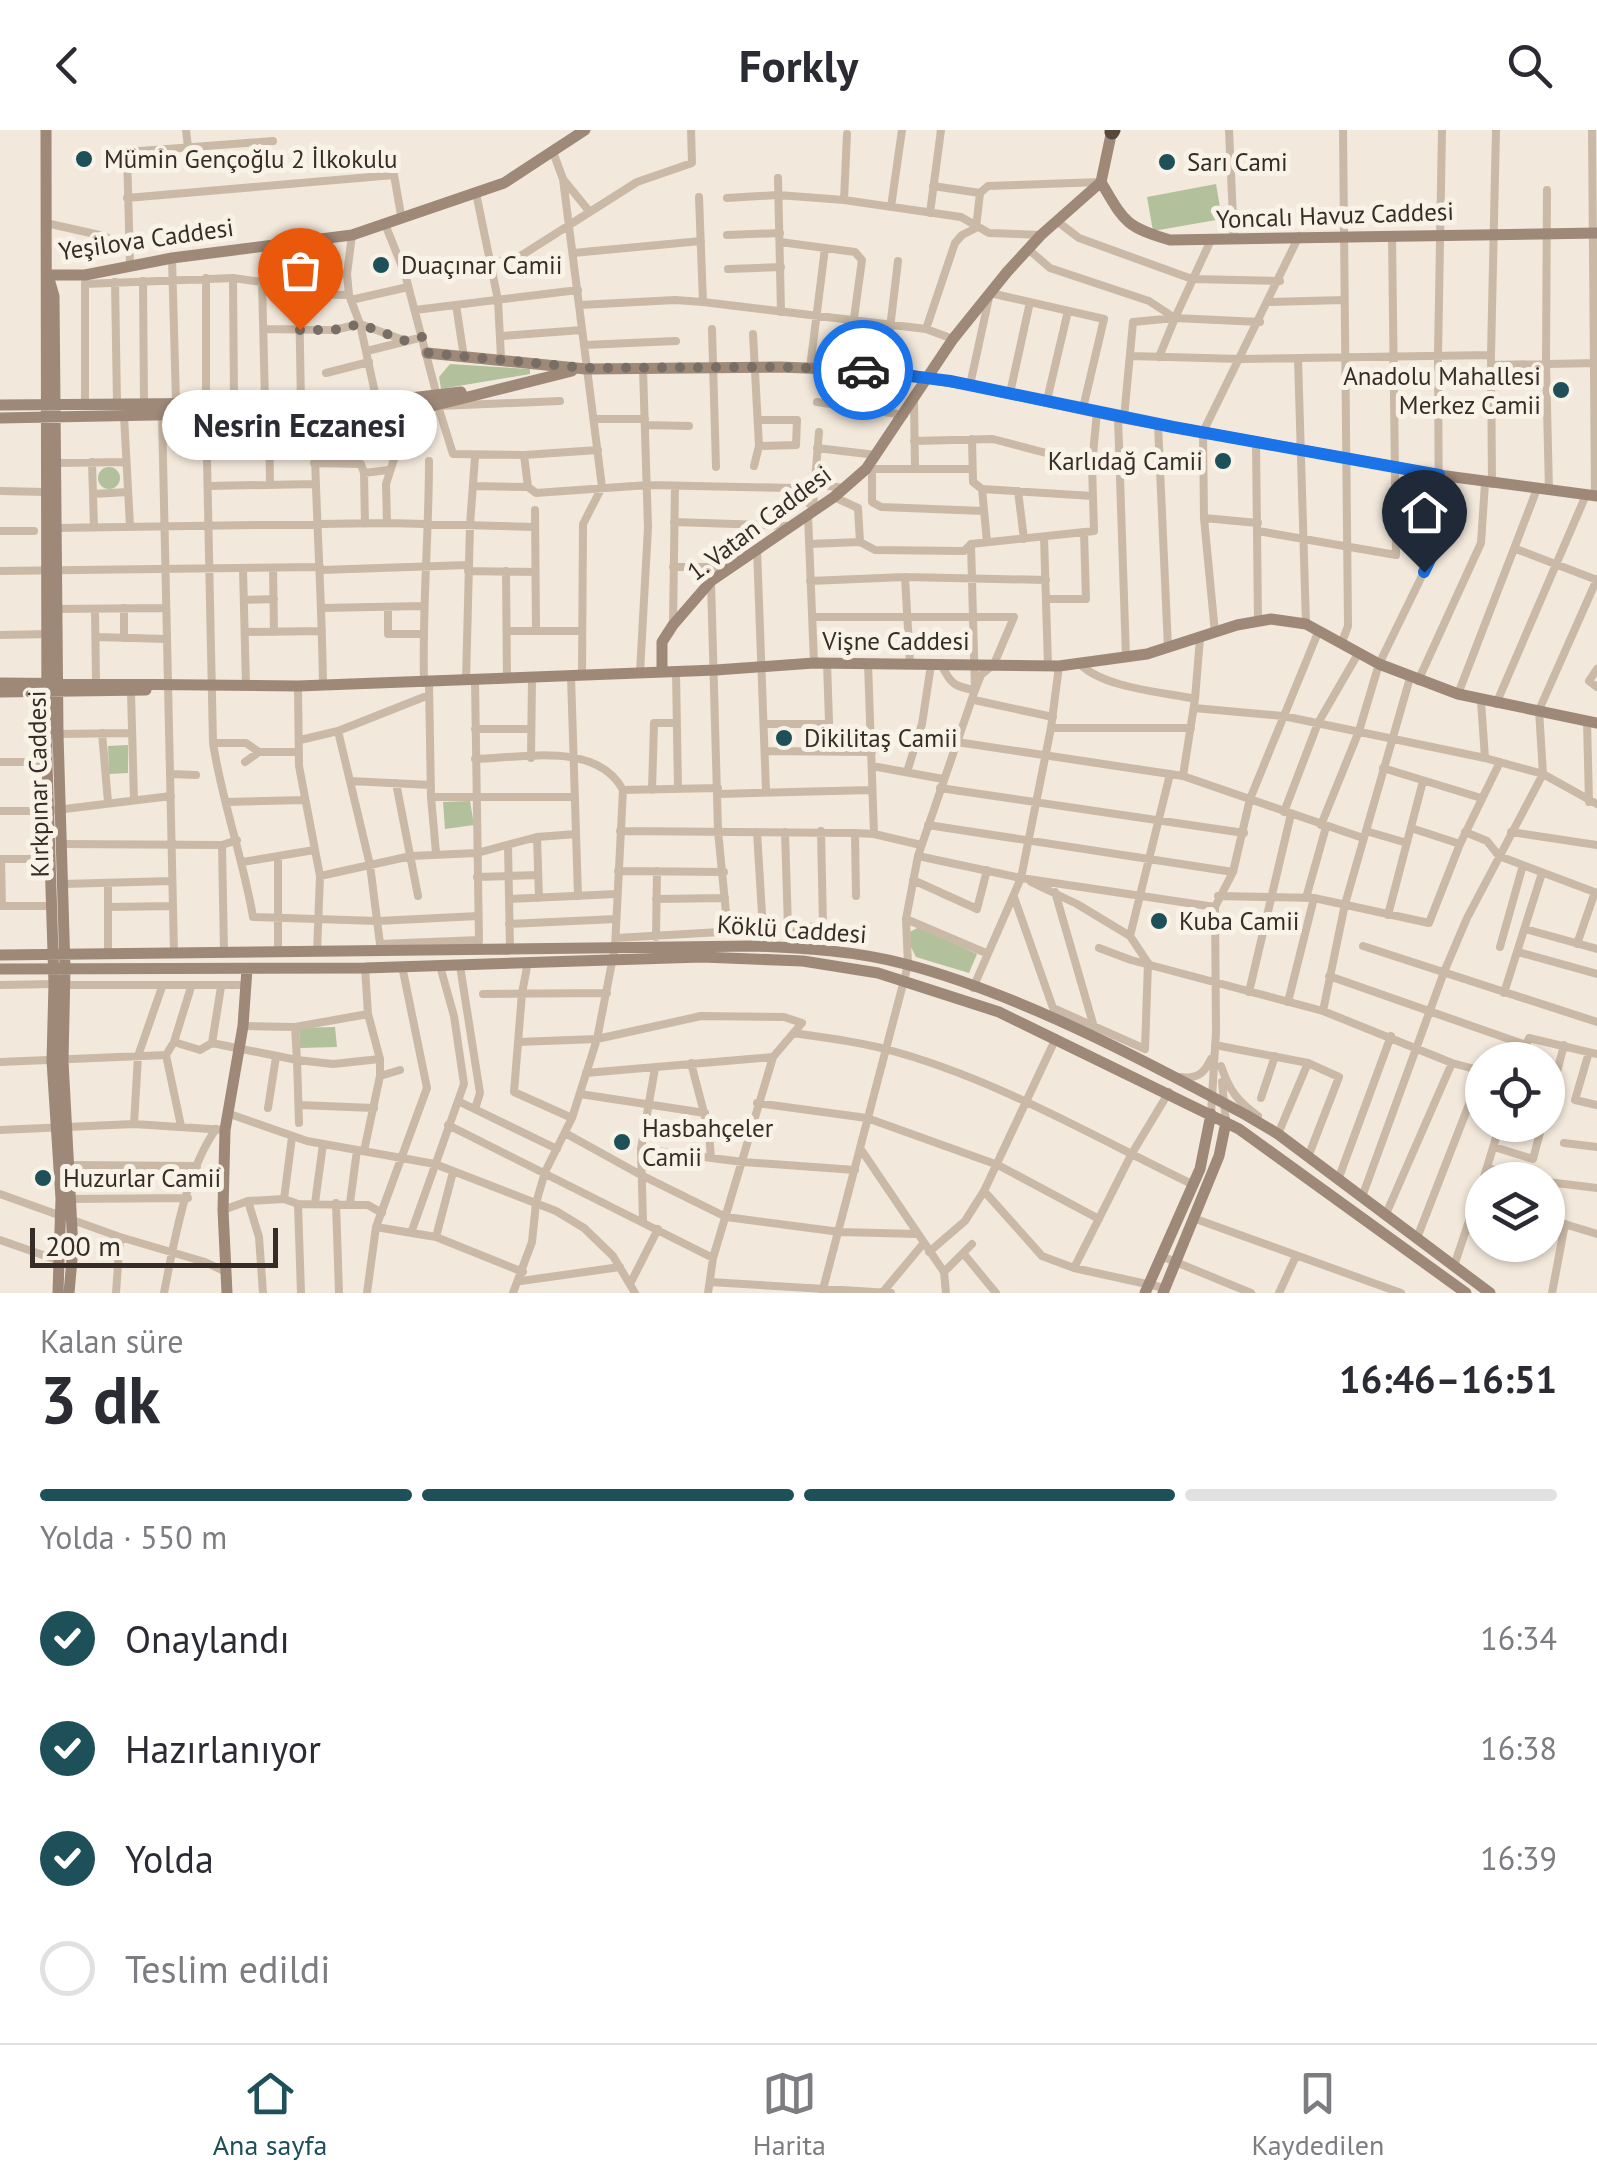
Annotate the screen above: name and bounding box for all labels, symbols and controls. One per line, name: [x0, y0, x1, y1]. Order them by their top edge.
text: Forkly: [739, 36, 858, 94]
icon: back: [40, 38, 95, 93]
icon: search: [1502, 38, 1557, 93]
place label: Mümin Gençoğlu 2 İlkokulu: [104, 143, 397, 175]
place label: Sarı Cami: [1187, 146, 1288, 178]
marker: Mümin Gençoğlu 2 İlkokulu: [73, 148, 95, 170]
marker: Sarı Cami: [1156, 151, 1178, 173]
street label: Yoncalı Havuz Caddesi: [1215, 195, 1455, 235]
street label: Yeşilova Caddesi: [56, 211, 236, 267]
pin: [258, 228, 343, 331]
icon: bag: [273, 243, 328, 298]
place label: Duaçınar Camii: [401, 249, 562, 281]
marker: Duaçınar Camii: [370, 254, 392, 276]
courier: [813, 320, 913, 420]
icon: car: [836, 343, 891, 398]
place label: Anadolu Mahallesi Merkez Camii: [1343, 360, 1541, 421]
marker: Anadolu Mahallesi Merkez Camii: [1550, 379, 1572, 401]
callout: Nesrin Eczanesi: [162, 390, 438, 460]
text: Nesrin Eczanesi: [193, 404, 406, 446]
place label: Karlıdağ Camii: [1048, 445, 1203, 477]
marker: Karlıdağ Camii: [1212, 450, 1234, 472]
street label: 1. Vatan Caddesi: [680, 458, 838, 588]
pin: [1382, 470, 1467, 573]
icon: home: [1397, 485, 1452, 540]
street label: Vişne Caddesi: [821, 625, 970, 657]
street label: Kırkpınar Caddesi: [20, 690, 56, 878]
place label: Dikilitaş Camii: [804, 722, 958, 754]
marker: Dikilitaş Camii: [773, 727, 795, 749]
place label: Kuba Camii: [1179, 905, 1300, 937]
street label: Köklü Caddesi: [716, 908, 868, 950]
marker: Kuba Camii: [1148, 910, 1170, 932]
map controls: [1465, 1042, 1565, 1262]
button: locate: [1465, 1042, 1565, 1142]
place label: Hasbahçeler Camii: [642, 1112, 774, 1173]
marker: Hasbahçeler Camii: [611, 1131, 633, 1153]
place label: Huzurlar Camii: [63, 1162, 221, 1194]
button: layers: [1465, 1162, 1565, 1262]
marker: Huzurlar Camii: [32, 1167, 54, 1189]
scale bar: [30, 1223, 278, 1268]
text: 200 m: [45, 1227, 121, 1264]
text: Kalan süre: [40, 1320, 184, 1362]
text: 16:46–16:51: [1339, 1354, 1557, 1403]
text: 3 dk: [40, 1357, 160, 1441]
text: Yolda · 550 m: [40, 1516, 227, 1558]
icon: check: [40, 1611, 95, 1666]
text: Onaylandı: [125, 1614, 290, 1663]
text: 16:34: [1480, 1617, 1557, 1659]
icon: check: [40, 1721, 95, 1776]
text: Hazırlanıyor: [125, 1724, 321, 1773]
text: 16:38: [1480, 1727, 1557, 1769]
icon: check: [40, 1831, 95, 1886]
text: Yolda: [125, 1834, 214, 1883]
text: 16:39: [1480, 1837, 1557, 1879]
text: Teslim edildi: [125, 1944, 330, 1993]
tab: Ana sayfa: [213, 2066, 327, 2163]
tab: Harita: [753, 2066, 826, 2163]
tab: Kaydedilen: [1251, 2066, 1384, 2163]

